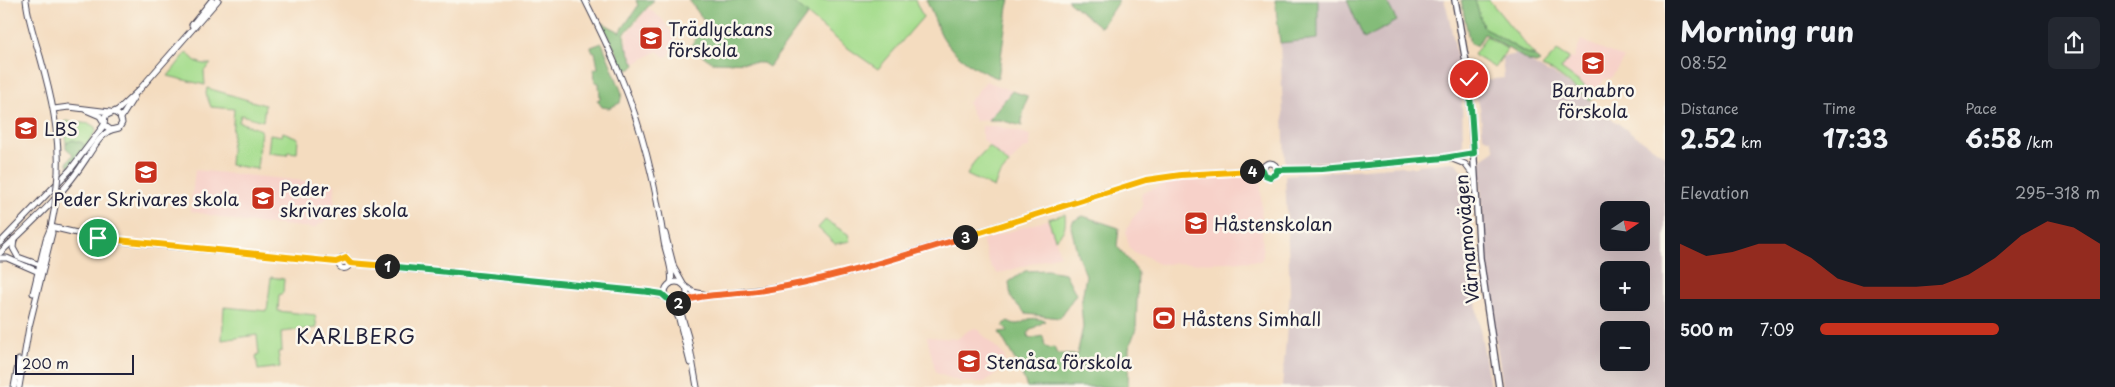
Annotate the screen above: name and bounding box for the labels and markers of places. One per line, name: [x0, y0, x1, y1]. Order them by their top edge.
place label: Trädlyckans förskola: [668, 15, 773, 63]
school or university icon: Trädlyckans förskola: [638, 25, 664, 51]
school or university icon: Barnabro förskola: [1580, 50, 1606, 76]
pin: [1448, 58, 1490, 100]
place label: Barnabro förskola: [1551, 76, 1635, 124]
school or university icon: LBS: [13, 115, 39, 141]
place label: LBS: [44, 115, 78, 142]
pin: 4: [1240, 158, 1264, 184]
school or university icon: Peder Skrivares skola: [133, 159, 159, 185]
place label: Peder skrivares skola: [280, 175, 409, 223]
place label: Peder Skrivares skola: [53, 185, 239, 212]
school or university icon: Peder skrivares skola: [250, 185, 276, 211]
school or university icon: Håstenskolan: [1183, 210, 1209, 236]
place label: Håstenskolan: [1214, 210, 1333, 237]
pin: [77, 217, 119, 259]
pin: 3: [952, 224, 978, 250]
pin: 1: [374, 254, 400, 278]
pin: 2: [666, 290, 690, 316]
sports icon: Håstens Simhall: [1151, 305, 1177, 331]
place label: Håstens Simhall: [1182, 305, 1321, 332]
school or university icon: Stenåsa förskola: [956, 348, 982, 374]
place label: Stenåsa förskola: [986, 348, 1133, 375]

